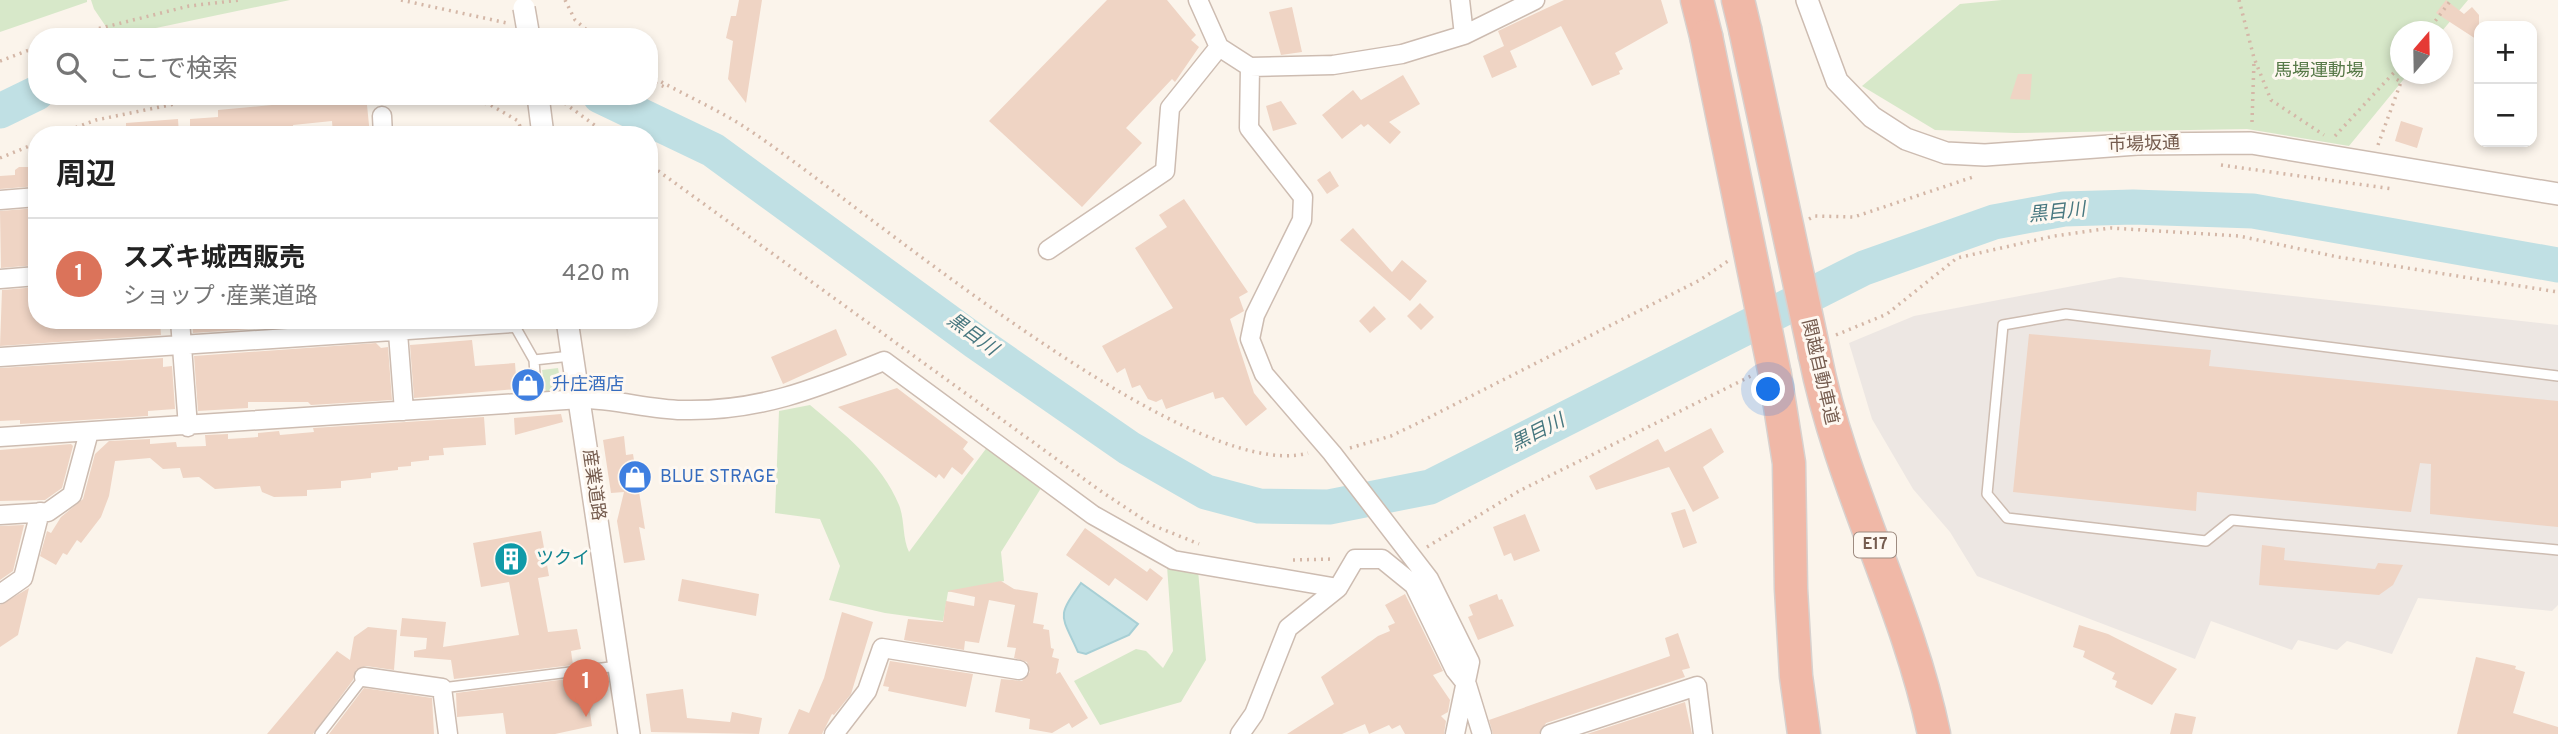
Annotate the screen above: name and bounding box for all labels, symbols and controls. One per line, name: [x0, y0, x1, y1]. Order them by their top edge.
north arrow: [2390, 21, 2453, 84]
map controls: [2474, 21, 2537, 147]
button: +: [2474, 21, 2537, 84]
search box: [28, 28, 658, 105]
icon: search: [52, 48, 90, 86]
text: ここで検索: [108, 54, 238, 87]
park label: 馬場運動場: [2274, 60, 2364, 83]
button: −: [2474, 84, 2537, 147]
street label: 市場坂通: [2108, 132, 2180, 158]
text: 周辺: [56, 158, 116, 195]
water label: 黒目川: [2027, 198, 2089, 228]
text: スズキ城西販売: [123, 243, 305, 276]
text: 1: [74, 260, 84, 289]
text: 420 m: [562, 260, 630, 289]
text: ショップ · 産業道路: [123, 283, 318, 312]
water label: 黒目川: [942, 309, 1004, 363]
street label: 関越自動車道: [1796, 317, 1842, 427]
shop icon: 升庄酒店: [509, 366, 547, 404]
your location: [1751, 372, 1785, 406]
place label: 升庄酒店: [552, 374, 624, 397]
water label: 黒目川: [1507, 408, 1571, 457]
street label: 産業道路: [577, 448, 609, 522]
shop icon: BLUE STRAGE: [616, 458, 654, 496]
place label: BLUE STRAGE: [660, 466, 776, 489]
road number: E17: [1854, 532, 1896, 558]
building icon: ツクイ: [492, 540, 530, 578]
place label: ツクイ: [536, 548, 590, 571]
pin: 1: [563, 659, 609, 717]

